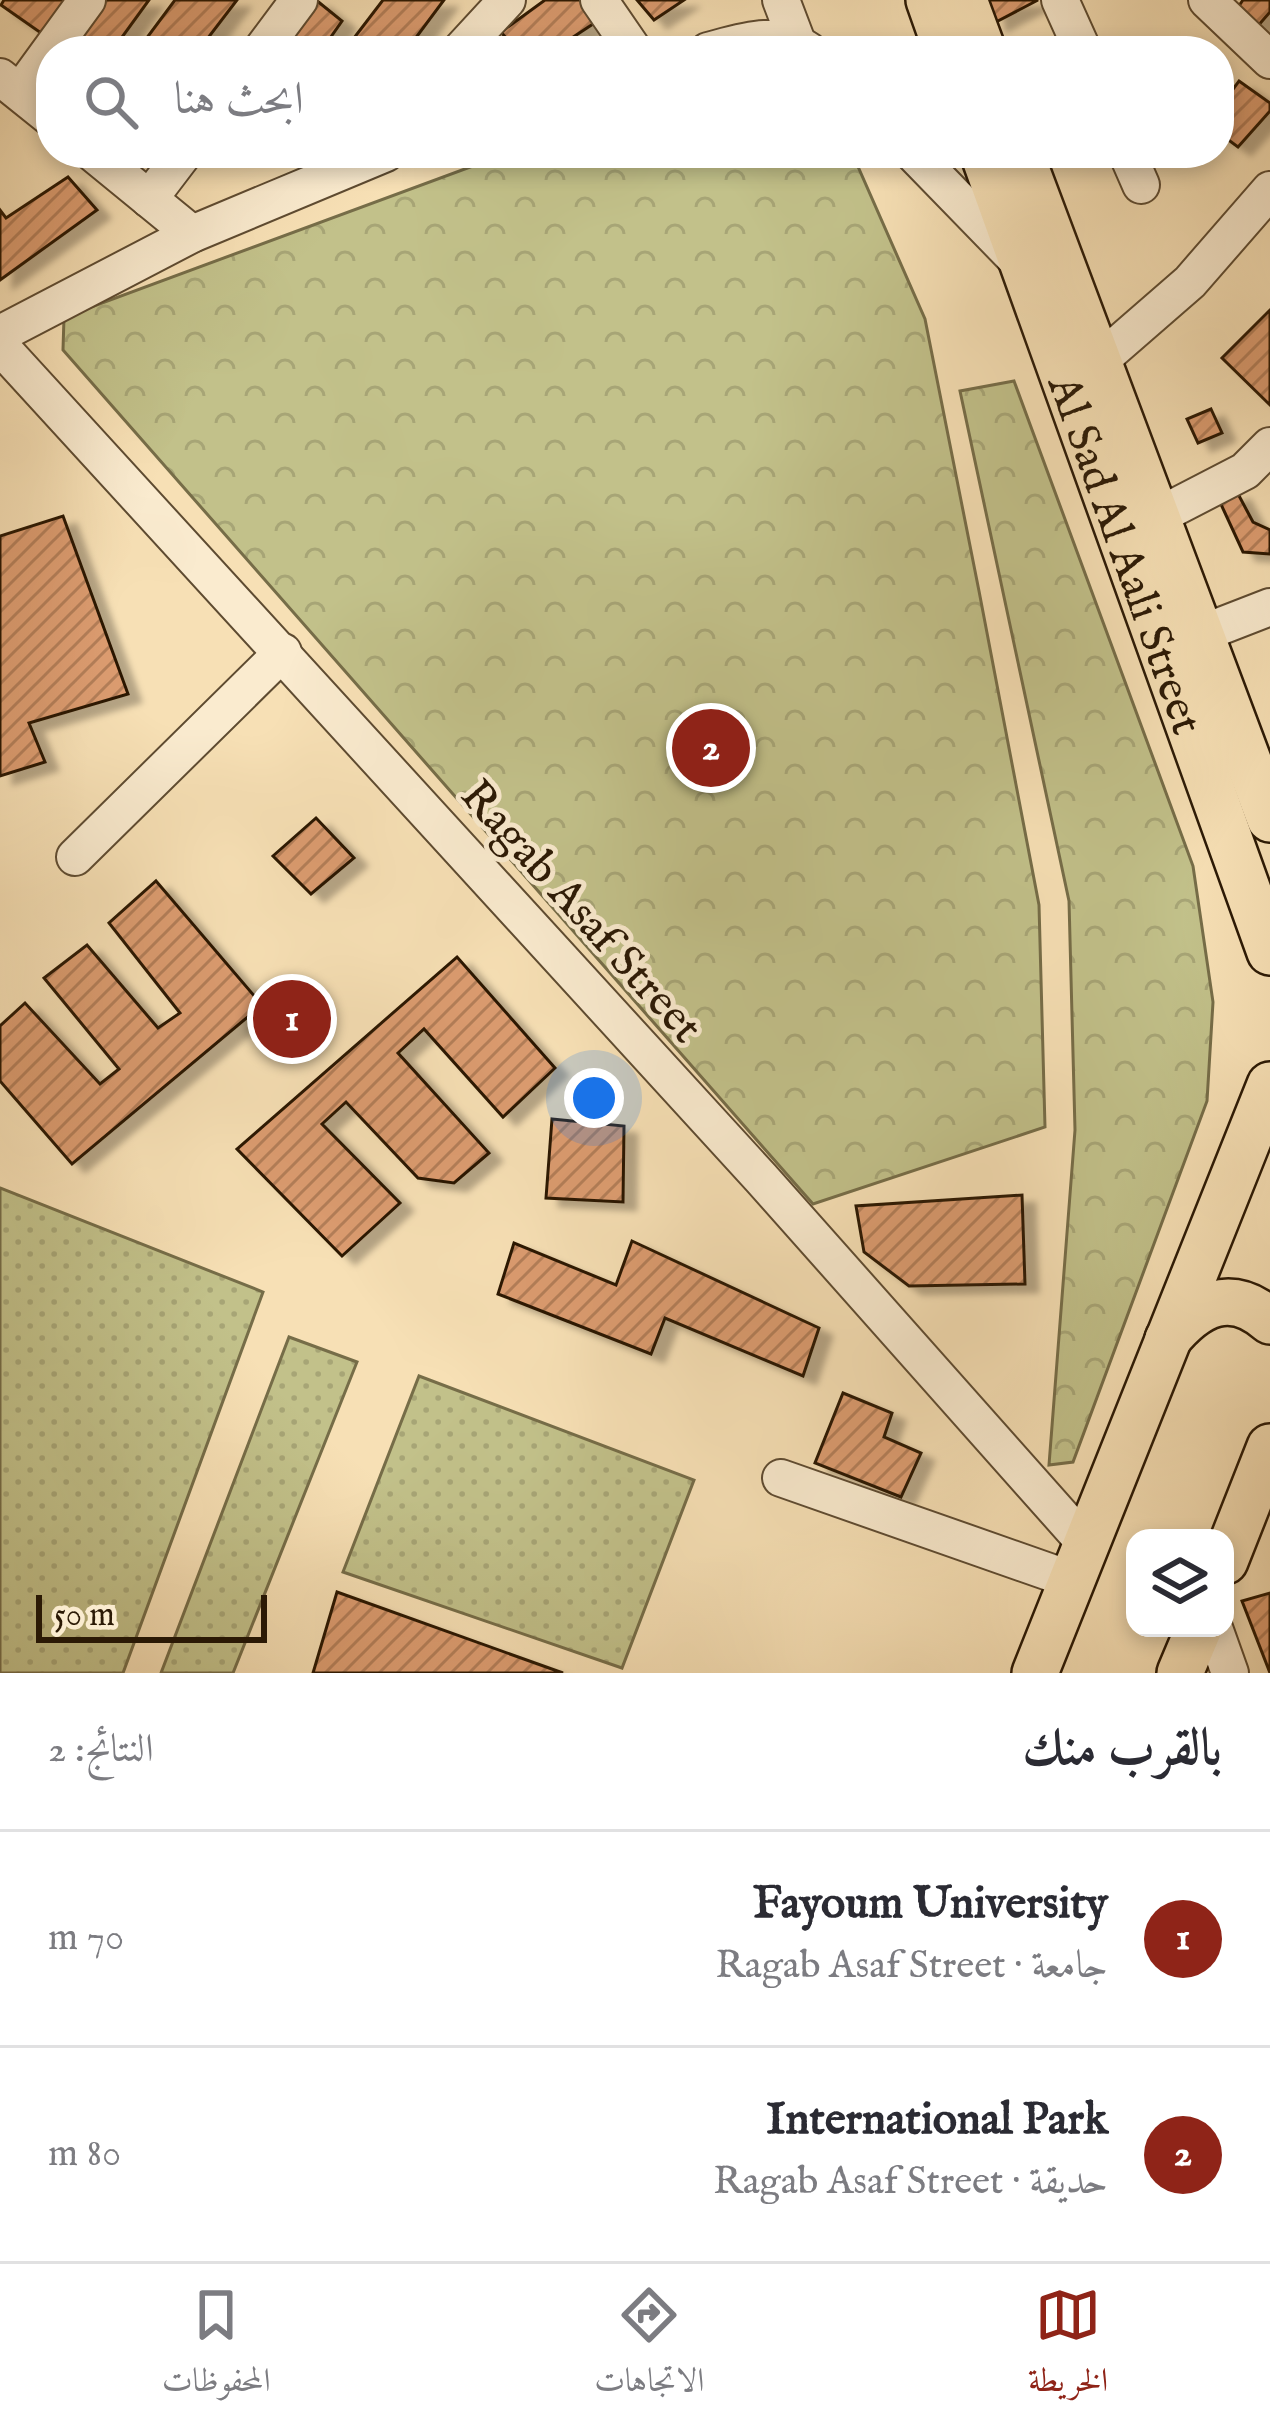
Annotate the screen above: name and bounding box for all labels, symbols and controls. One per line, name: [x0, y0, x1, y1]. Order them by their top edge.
search box: [36, 36, 1234, 168]
icon: search: [78, 69, 144, 135]
text: ابحث هنا: [174, 72, 304, 129]
street label: Al Sad Al Aali Street: [1033, 367, 1214, 742]
pin: 2: [672, 703, 750, 793]
street label: Ragab Asaf Street: [447, 769, 714, 1056]
pin: 1: [253, 974, 331, 1064]
your location: [564, 1068, 624, 1128]
map controls: [1126, 1529, 1234, 1637]
button: layers: [1126, 1529, 1234, 1637]
scale bar: [36, 1589, 267, 1642]
text: 50 m: [54, 1595, 115, 1637]
text: بالقرب منك: [1022, 1718, 1222, 1783]
text: النتائج: 2: [48, 1726, 154, 1775]
text: Fayoum University: [753, 1876, 1108, 1933]
text: 70 m: [48, 1914, 124, 1963]
text: 1: [1176, 1914, 1190, 1963]
text: جامعة · Ragab Asaf Street: [715, 1942, 1108, 1991]
text: International Park: [766, 2092, 1108, 2149]
text: 80 m: [48, 2130, 121, 2179]
text: 2: [1174, 2130, 1192, 2179]
text: حديقة · Ragab Asaf Street: [713, 2158, 1108, 2207]
tab: المحفوظات: [162, 2282, 271, 2412]
tab: الاتجاهات: [594, 2282, 704, 2412]
tab: الخريطة: [1028, 2282, 1108, 2412]

